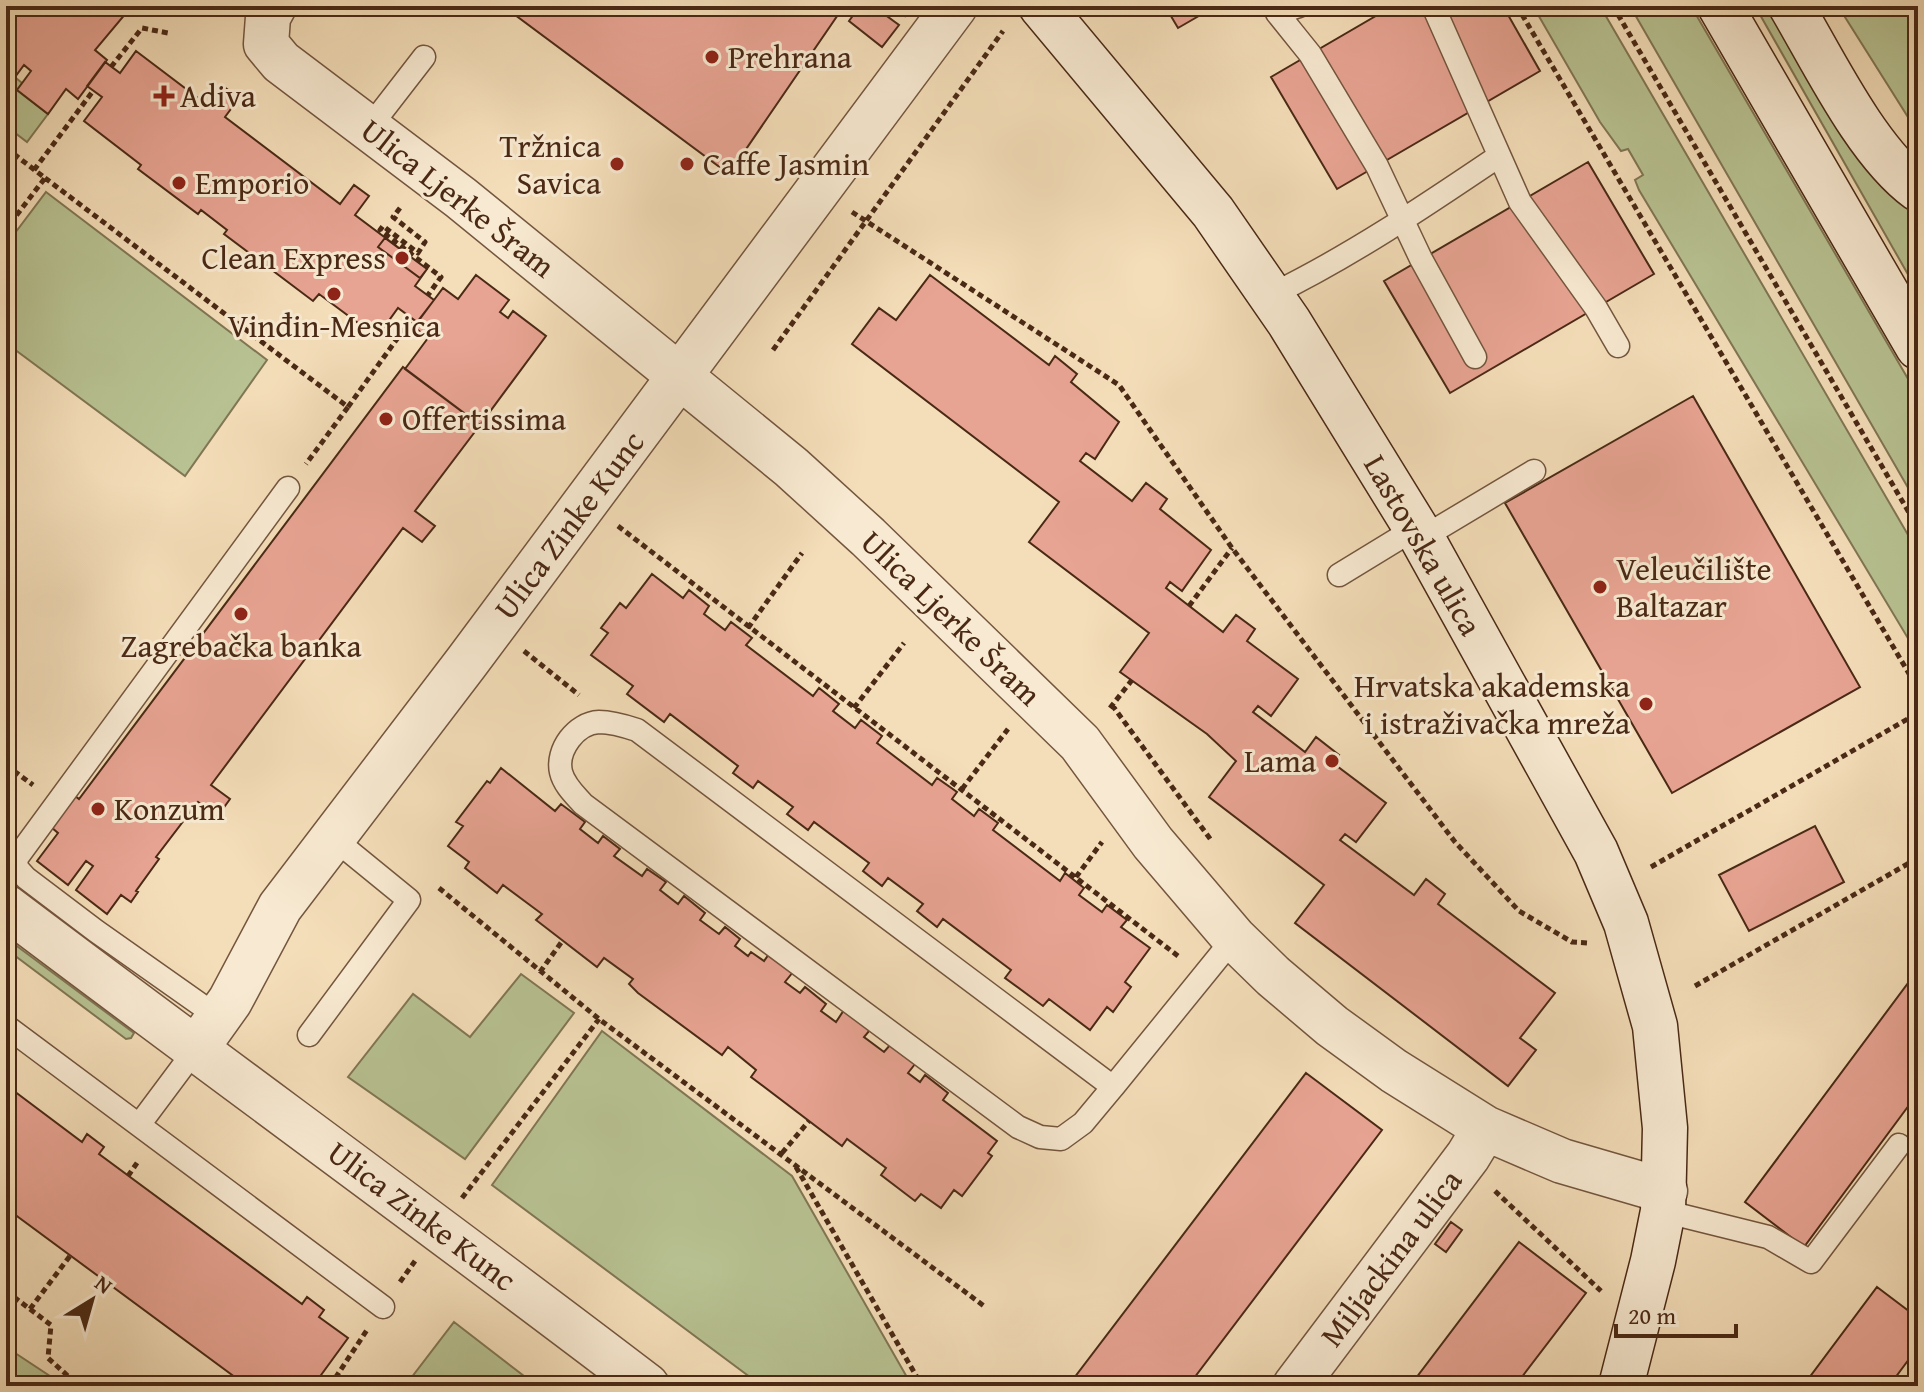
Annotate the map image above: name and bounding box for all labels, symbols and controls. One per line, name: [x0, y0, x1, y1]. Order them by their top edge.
place label: Prehrana: [728, 33, 852, 80]
marker: Prehrana: [703, 48, 721, 66]
place label: Adiva: [180, 72, 256, 119]
marker: Adiva: [155, 87, 173, 105]
street label: Ulica Ljerke Šram: [351, 107, 565, 289]
place label: Tržnica Savica: [500, 122, 601, 206]
place label: Caffe Jasmin: [703, 140, 869, 187]
marker: Tržnica Savica: [608, 155, 626, 173]
marker: Caffe Jasmin: [678, 155, 696, 173]
place label: Emporio: [195, 159, 309, 206]
marker: Emporio: [170, 174, 188, 192]
place label: Clean Express: [202, 234, 386, 281]
marker: Clean Express: [393, 249, 411, 267]
marker: Vinđin-Mesnica: [325, 285, 343, 303]
place label: Vinđin-Mesnica: [227, 302, 441, 349]
place label: Offertissima: [402, 395, 566, 442]
marker: Offertissima: [377, 410, 395, 428]
street label: Ulica Zinke Kunc: [482, 421, 655, 629]
street label: Lastovska ulica: [1353, 446, 1494, 644]
street label: Ulica Ljerke Šram: [850, 519, 1052, 716]
place label: Veleučilište Baltazar: [1616, 545, 1772, 629]
marker: Veleučilište Baltazar: [1591, 578, 1609, 596]
marker: Zagrebačka banka: [232, 605, 250, 623]
place label: Zagrebačka banka: [120, 622, 362, 669]
place label: Hrvatska akademska i istraživačka mreža: [1354, 662, 1630, 746]
marker: Hrvatska akademska i istraživačka mreža: [1637, 695, 1655, 713]
place label: Lama: [1244, 737, 1316, 784]
marker: Lama: [1323, 752, 1341, 770]
place label: Konzum: [114, 785, 225, 832]
marker: Konzum: [89, 800, 107, 818]
street label: Ulica Zinke Kunc: [318, 1129, 526, 1302]
street label: Miljackina ulica: [1308, 1159, 1473, 1356]
north arrow: [52, 1260, 132, 1340]
text: N: [89, 1267, 120, 1301]
scale bar: [1616, 1288, 1736, 1338]
text: 20 m: [1628, 1298, 1676, 1333]

